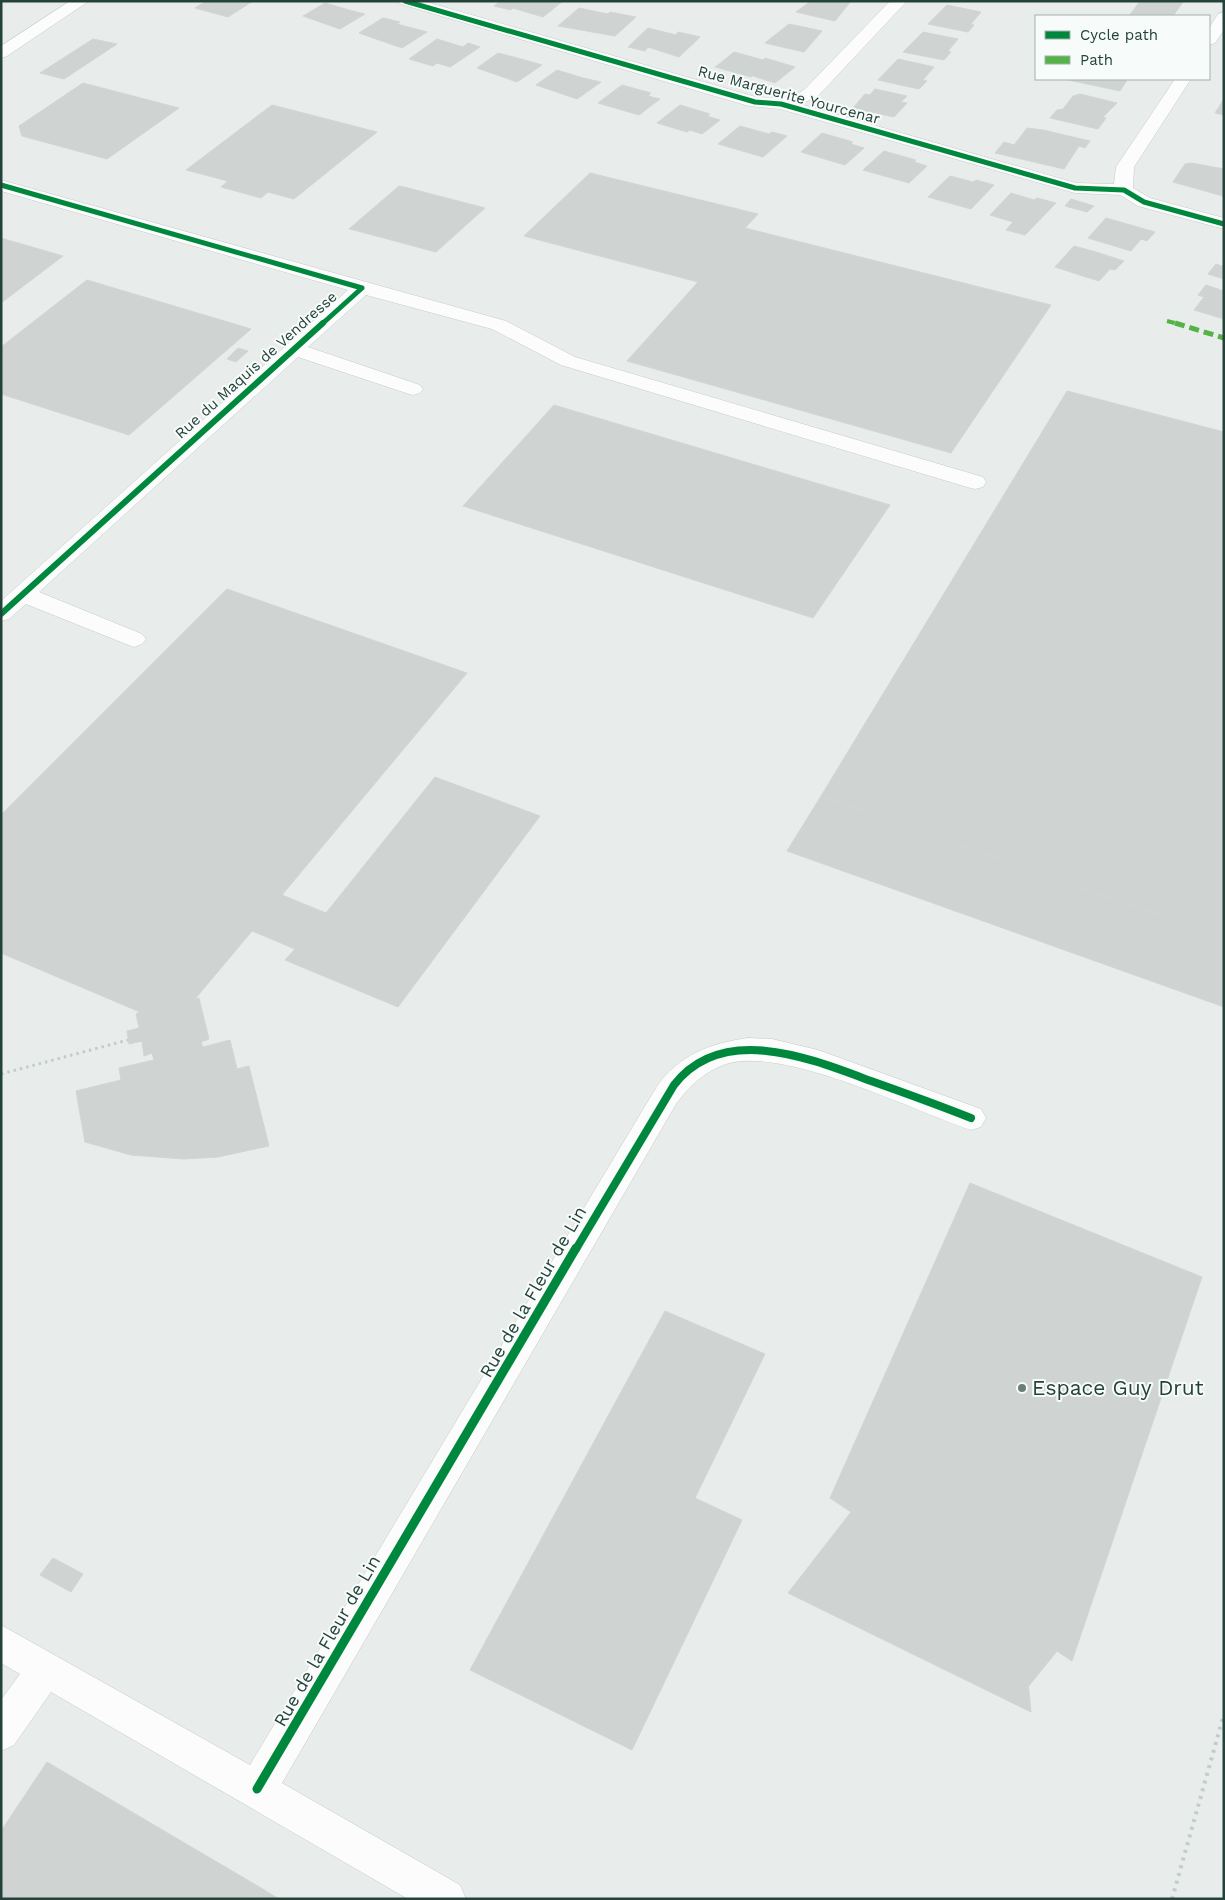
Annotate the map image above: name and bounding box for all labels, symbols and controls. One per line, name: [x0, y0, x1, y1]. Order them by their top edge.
legend: [1035, 15, 1210, 80]
text: Cycle path: [1080, 26, 1158, 44]
text: Path: [1080, 51, 1113, 69]
street label: Rue Marguerite Yourcenar: [696, 62, 882, 128]
street label: Rue du Maquis de Vendresse: [171, 288, 341, 442]
street label: Rue de la Fleur de Lin: [475, 1202, 590, 1381]
place label: Espace Guy Drut: [1032, 1375, 1204, 1400]
marker: Espace Guy Drut: [1016, 1382, 1028, 1394]
street label: Rue de la Fleur de Lin: [269, 1551, 384, 1730]

